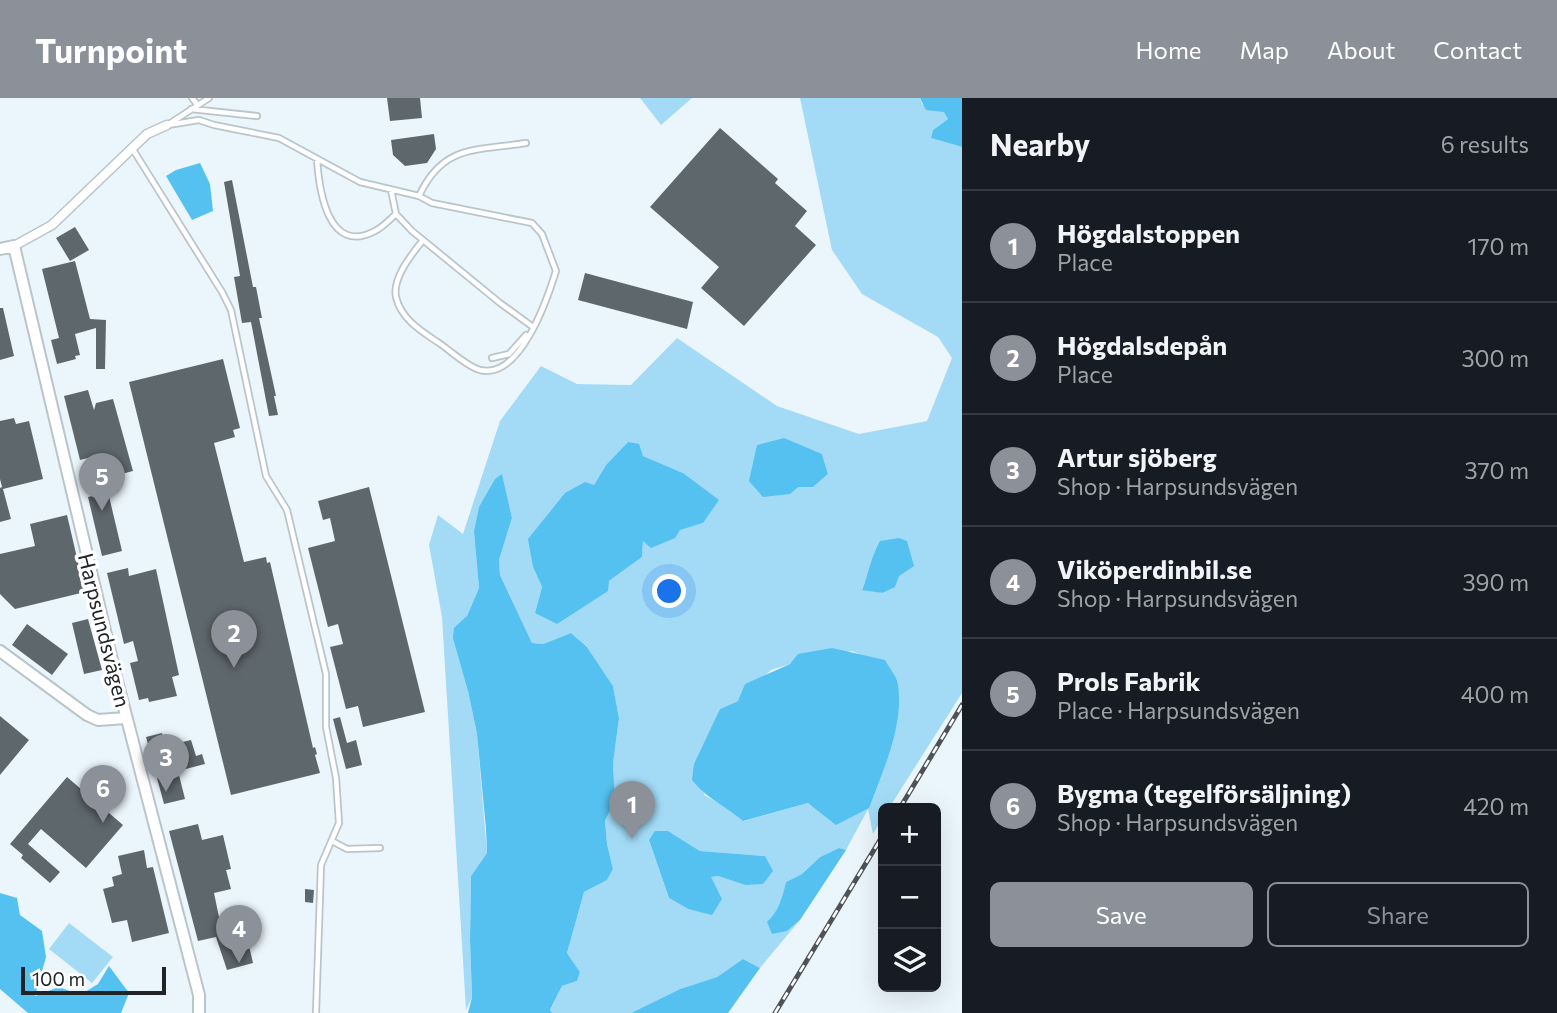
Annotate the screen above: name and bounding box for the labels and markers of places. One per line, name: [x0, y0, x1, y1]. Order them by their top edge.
pin: 5: [79, 453, 125, 511]
pin: 2: [211, 610, 257, 668]
pin: 3: [143, 734, 189, 792]
pin: 6: [80, 765, 126, 823]
pin: 1: [609, 781, 655, 839]
pin: 4: [216, 905, 262, 963]

